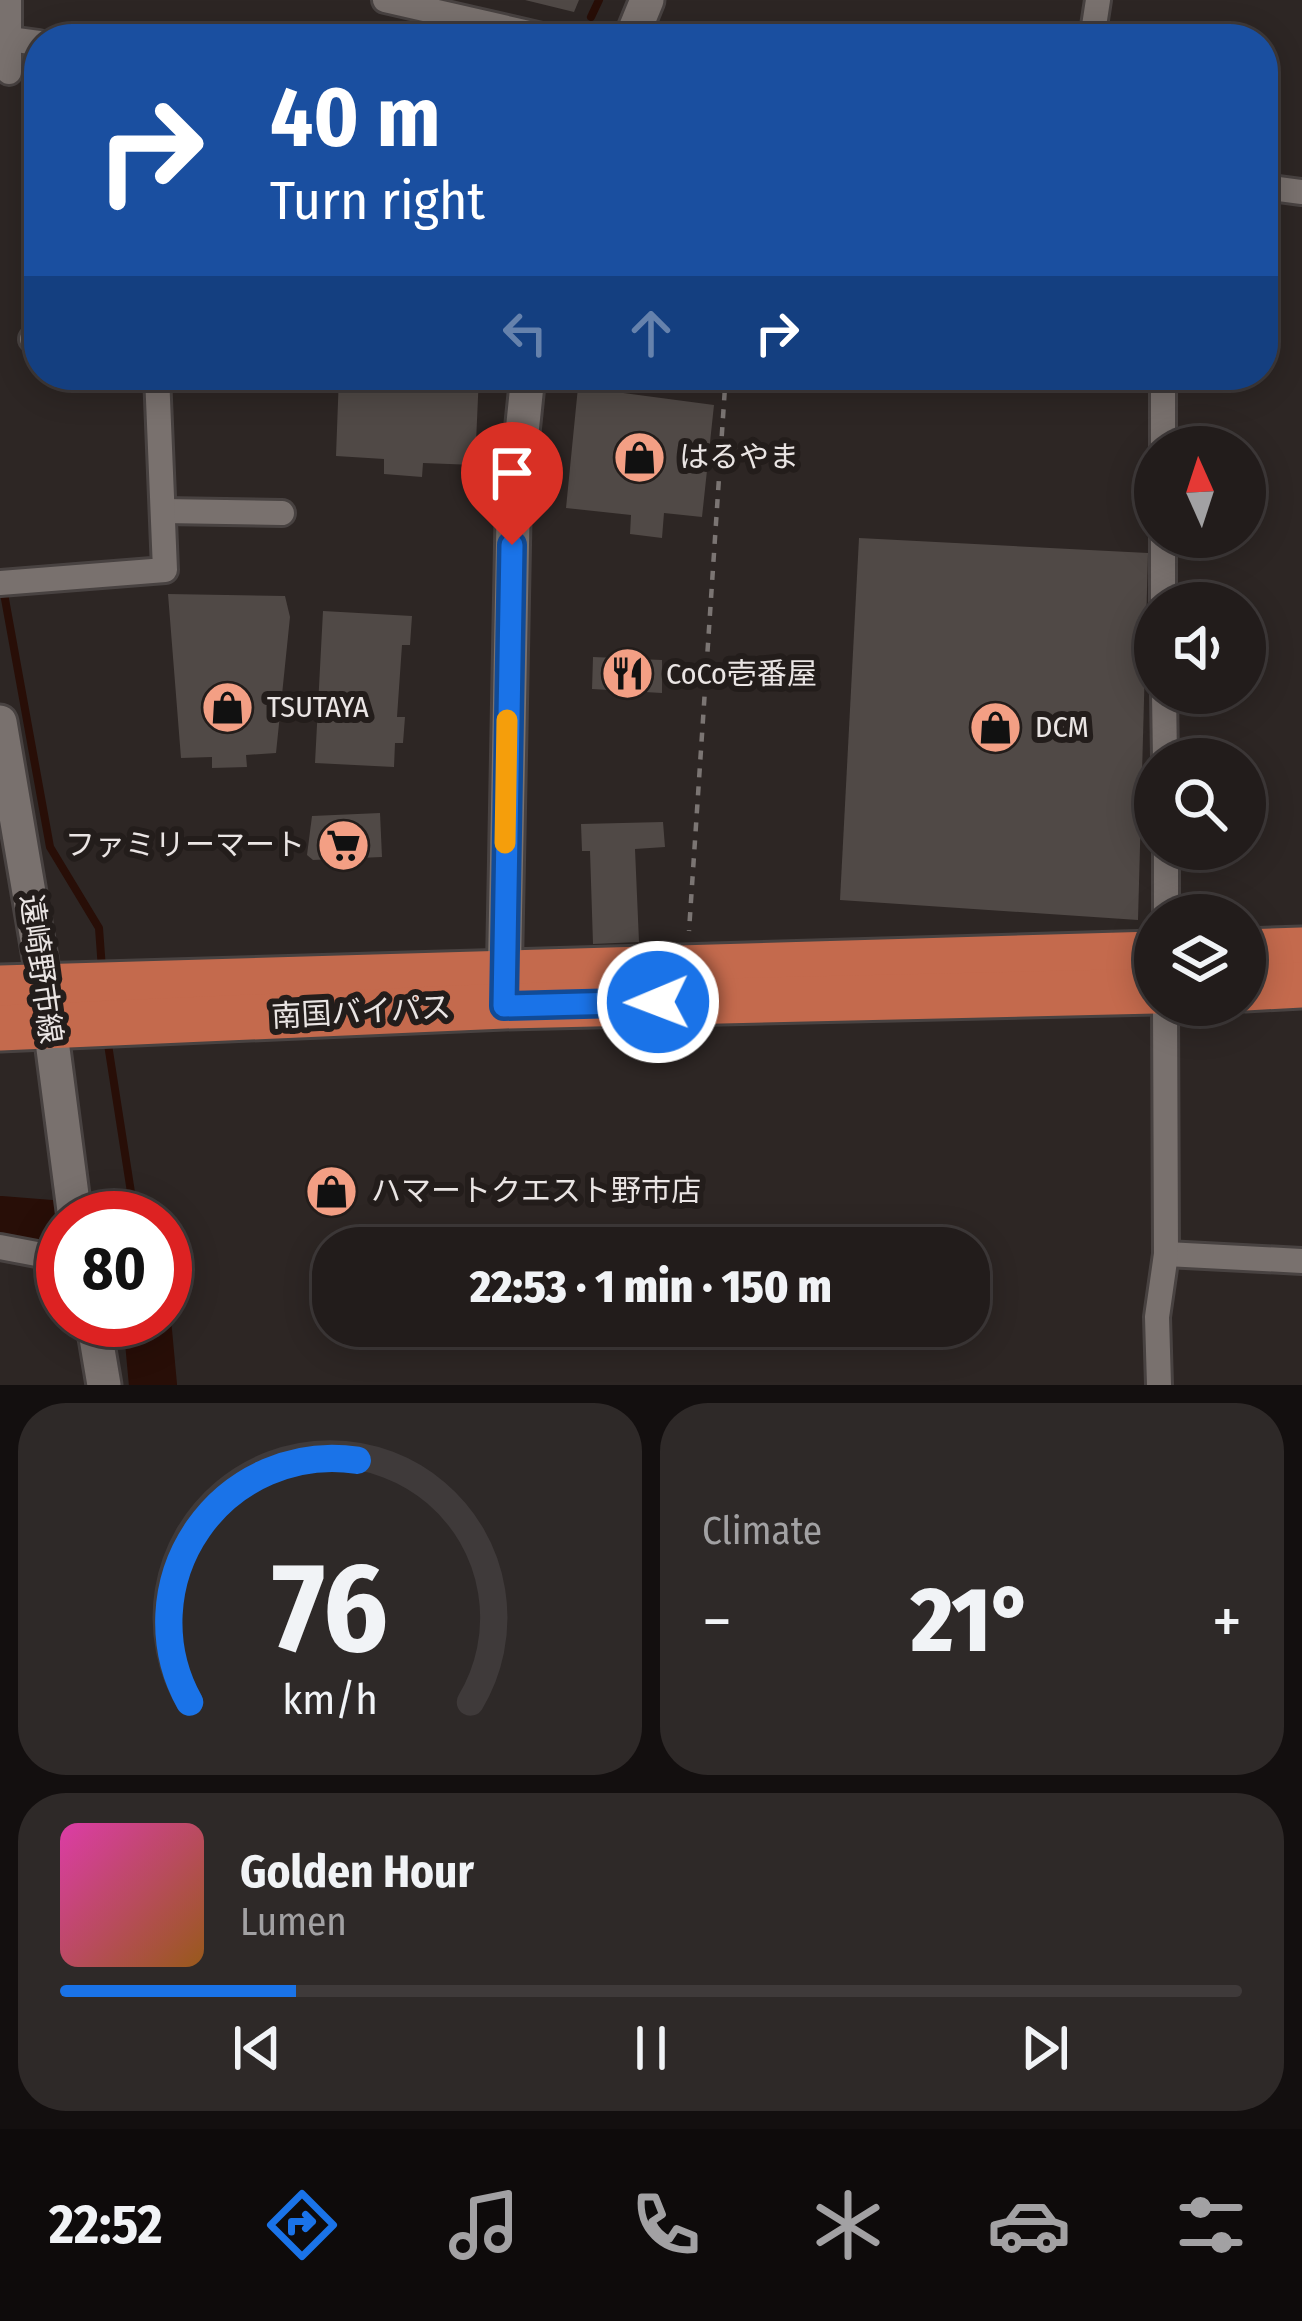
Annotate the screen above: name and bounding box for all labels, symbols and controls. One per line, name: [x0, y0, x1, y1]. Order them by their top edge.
text: 40 m: [270, 67, 441, 168]
icon: right: [72, 72, 228, 228]
text: Turn right: [270, 169, 485, 233]
icon: left: [492, 300, 558, 366]
icon: ahead: [618, 300, 684, 366]
icon: right: [744, 300, 810, 366]
pin: [461, 422, 563, 545]
north arrow: [1134, 426, 1266, 558]
map controls: [1134, 426, 1266, 1026]
shop icon: はるやま: [612, 429, 668, 485]
place label: はるやま: [679, 439, 799, 475]
icon: arrive: [479, 440, 545, 506]
button: sound: [1134, 582, 1266, 714]
restaurant icon: CoCo壱番屋: [599, 646, 655, 702]
place label: CoCo壱番屋: [666, 656, 817, 692]
shop icon: TSUTAYA: [200, 679, 256, 735]
place label: TSUTAYA: [267, 689, 369, 725]
shop icon: DCM: [968, 699, 1024, 755]
place label: DCM: [1035, 709, 1089, 745]
button: search: [1134, 738, 1266, 870]
supermarket icon: ファミリーマート: [316, 817, 372, 873]
place label: ファミリーマート: [65, 827, 305, 863]
street label: 遠崎野市線: [13, 892, 69, 1046]
button: layers: [1134, 894, 1266, 1026]
position arrow: [595, 939, 721, 1065]
street label: 南国バイパス: [270, 989, 452, 1035]
shop icon: ハマートクエスト野市店: [304, 1163, 360, 1219]
place label: ハマートクエスト野市店: [371, 1173, 701, 1209]
speed limit sign: 80: [36, 1191, 192, 1347]
text: 22:53 · 1 min · 150 m: [470, 1260, 832, 1314]
text: Climate: [702, 1508, 822, 1554]
text: 76: [272, 1534, 388, 1684]
text: 21°: [911, 1567, 1033, 1675]
text: −: [702, 1582, 732, 1661]
text: +: [1212, 1582, 1242, 1661]
text: km/h: [282, 1674, 378, 1725]
text: Golden Hour: [240, 1845, 474, 1899]
text: Lumen: [240, 1899, 347, 1945]
icon: previous: [224, 2015, 290, 2081]
icon: pause: [618, 2015, 684, 2081]
icon: next: [1012, 2015, 1078, 2081]
icon: directions: [260, 2183, 344, 2267]
icon: music: [442, 2183, 526, 2267]
icon: phone: [624, 2183, 708, 2267]
icon: climate: [806, 2183, 890, 2267]
icon: car: [987, 2183, 1071, 2267]
icon: filters: [1169, 2183, 1253, 2267]
text: 22:52: [49, 2193, 163, 2257]

